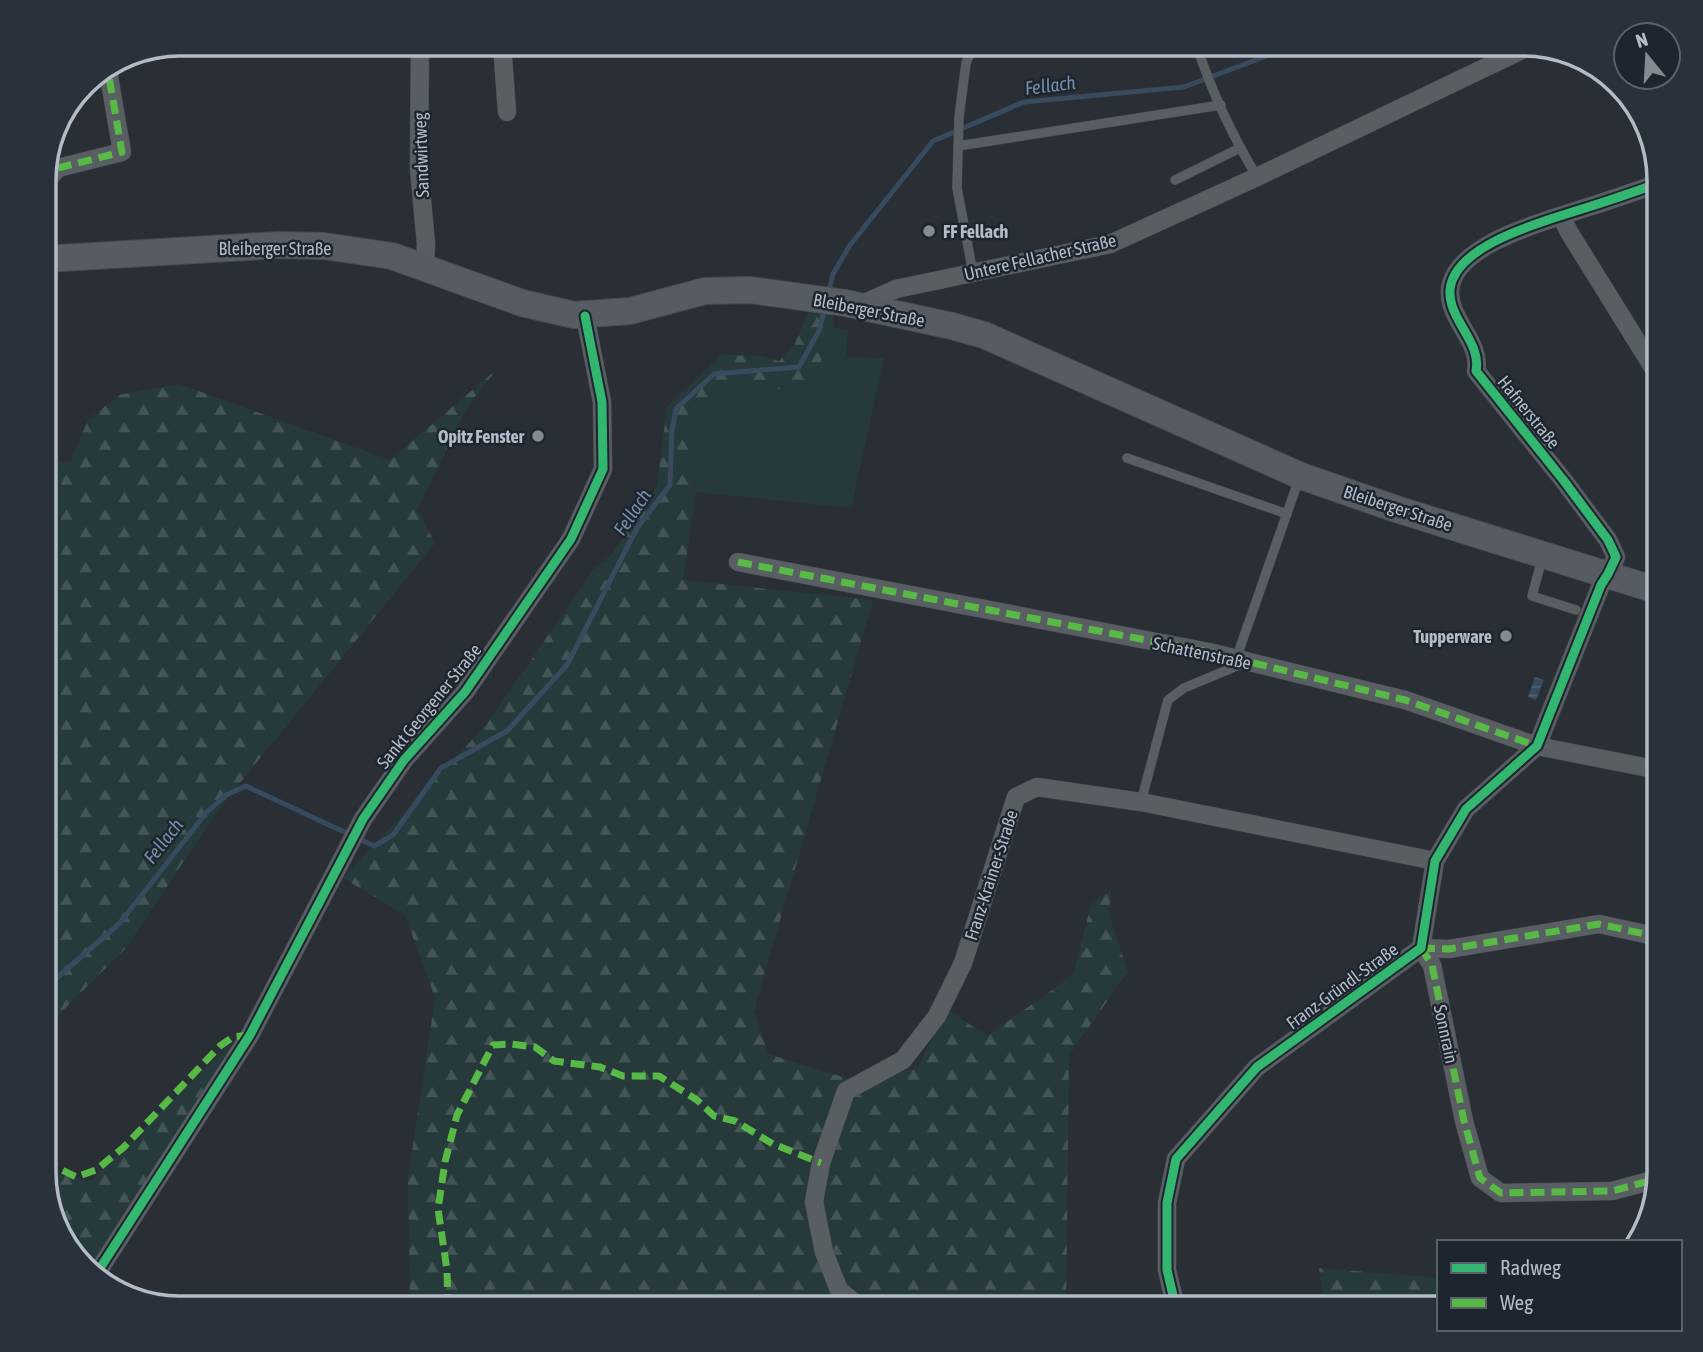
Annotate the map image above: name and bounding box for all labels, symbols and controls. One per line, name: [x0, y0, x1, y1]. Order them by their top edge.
north arrow: [1612, 21, 1682, 91]
text: N: [1633, 28, 1650, 52]
water label: Fellach: [1023, 71, 1077, 99]
street label: Sandwirtweg: [409, 112, 433, 198]
place label: FF Fellach: [943, 221, 1009, 242]
marker: FF Fellach: [921, 223, 937, 239]
street label: Untere Fellacher Straße: [962, 229, 1118, 285]
street label: Bleiberger Straße: [219, 238, 331, 259]
street label: Bleiberger Straße: [812, 289, 926, 331]
street label: Hafnerstraße: [1493, 371, 1565, 453]
place label: Opitz Fenster: [438, 426, 525, 447]
marker: Opitz Fenster: [530, 428, 546, 444]
street label: Bleiberger Straße: [1341, 481, 1455, 535]
water label: Fellach: [609, 485, 655, 539]
place label: Tupperware: [1413, 626, 1492, 647]
marker: Tupperware: [1498, 628, 1514, 644]
street label: Schattenstraße: [1151, 632, 1253, 674]
street label: Sankt Georgener Straße: [372, 640, 486, 772]
street label: Franz-Krainer-Straße: [960, 807, 1022, 943]
water label: Fellach: [139, 814, 187, 868]
street label: Franz-Gründl-Straße: [1282, 939, 1402, 1033]
street label: Sonnrain: [1430, 1003, 1462, 1065]
legend: [1437, 1240, 1682, 1331]
text: Radweg: [1500, 1255, 1561, 1279]
text: Weg: [1500, 1290, 1533, 1314]

